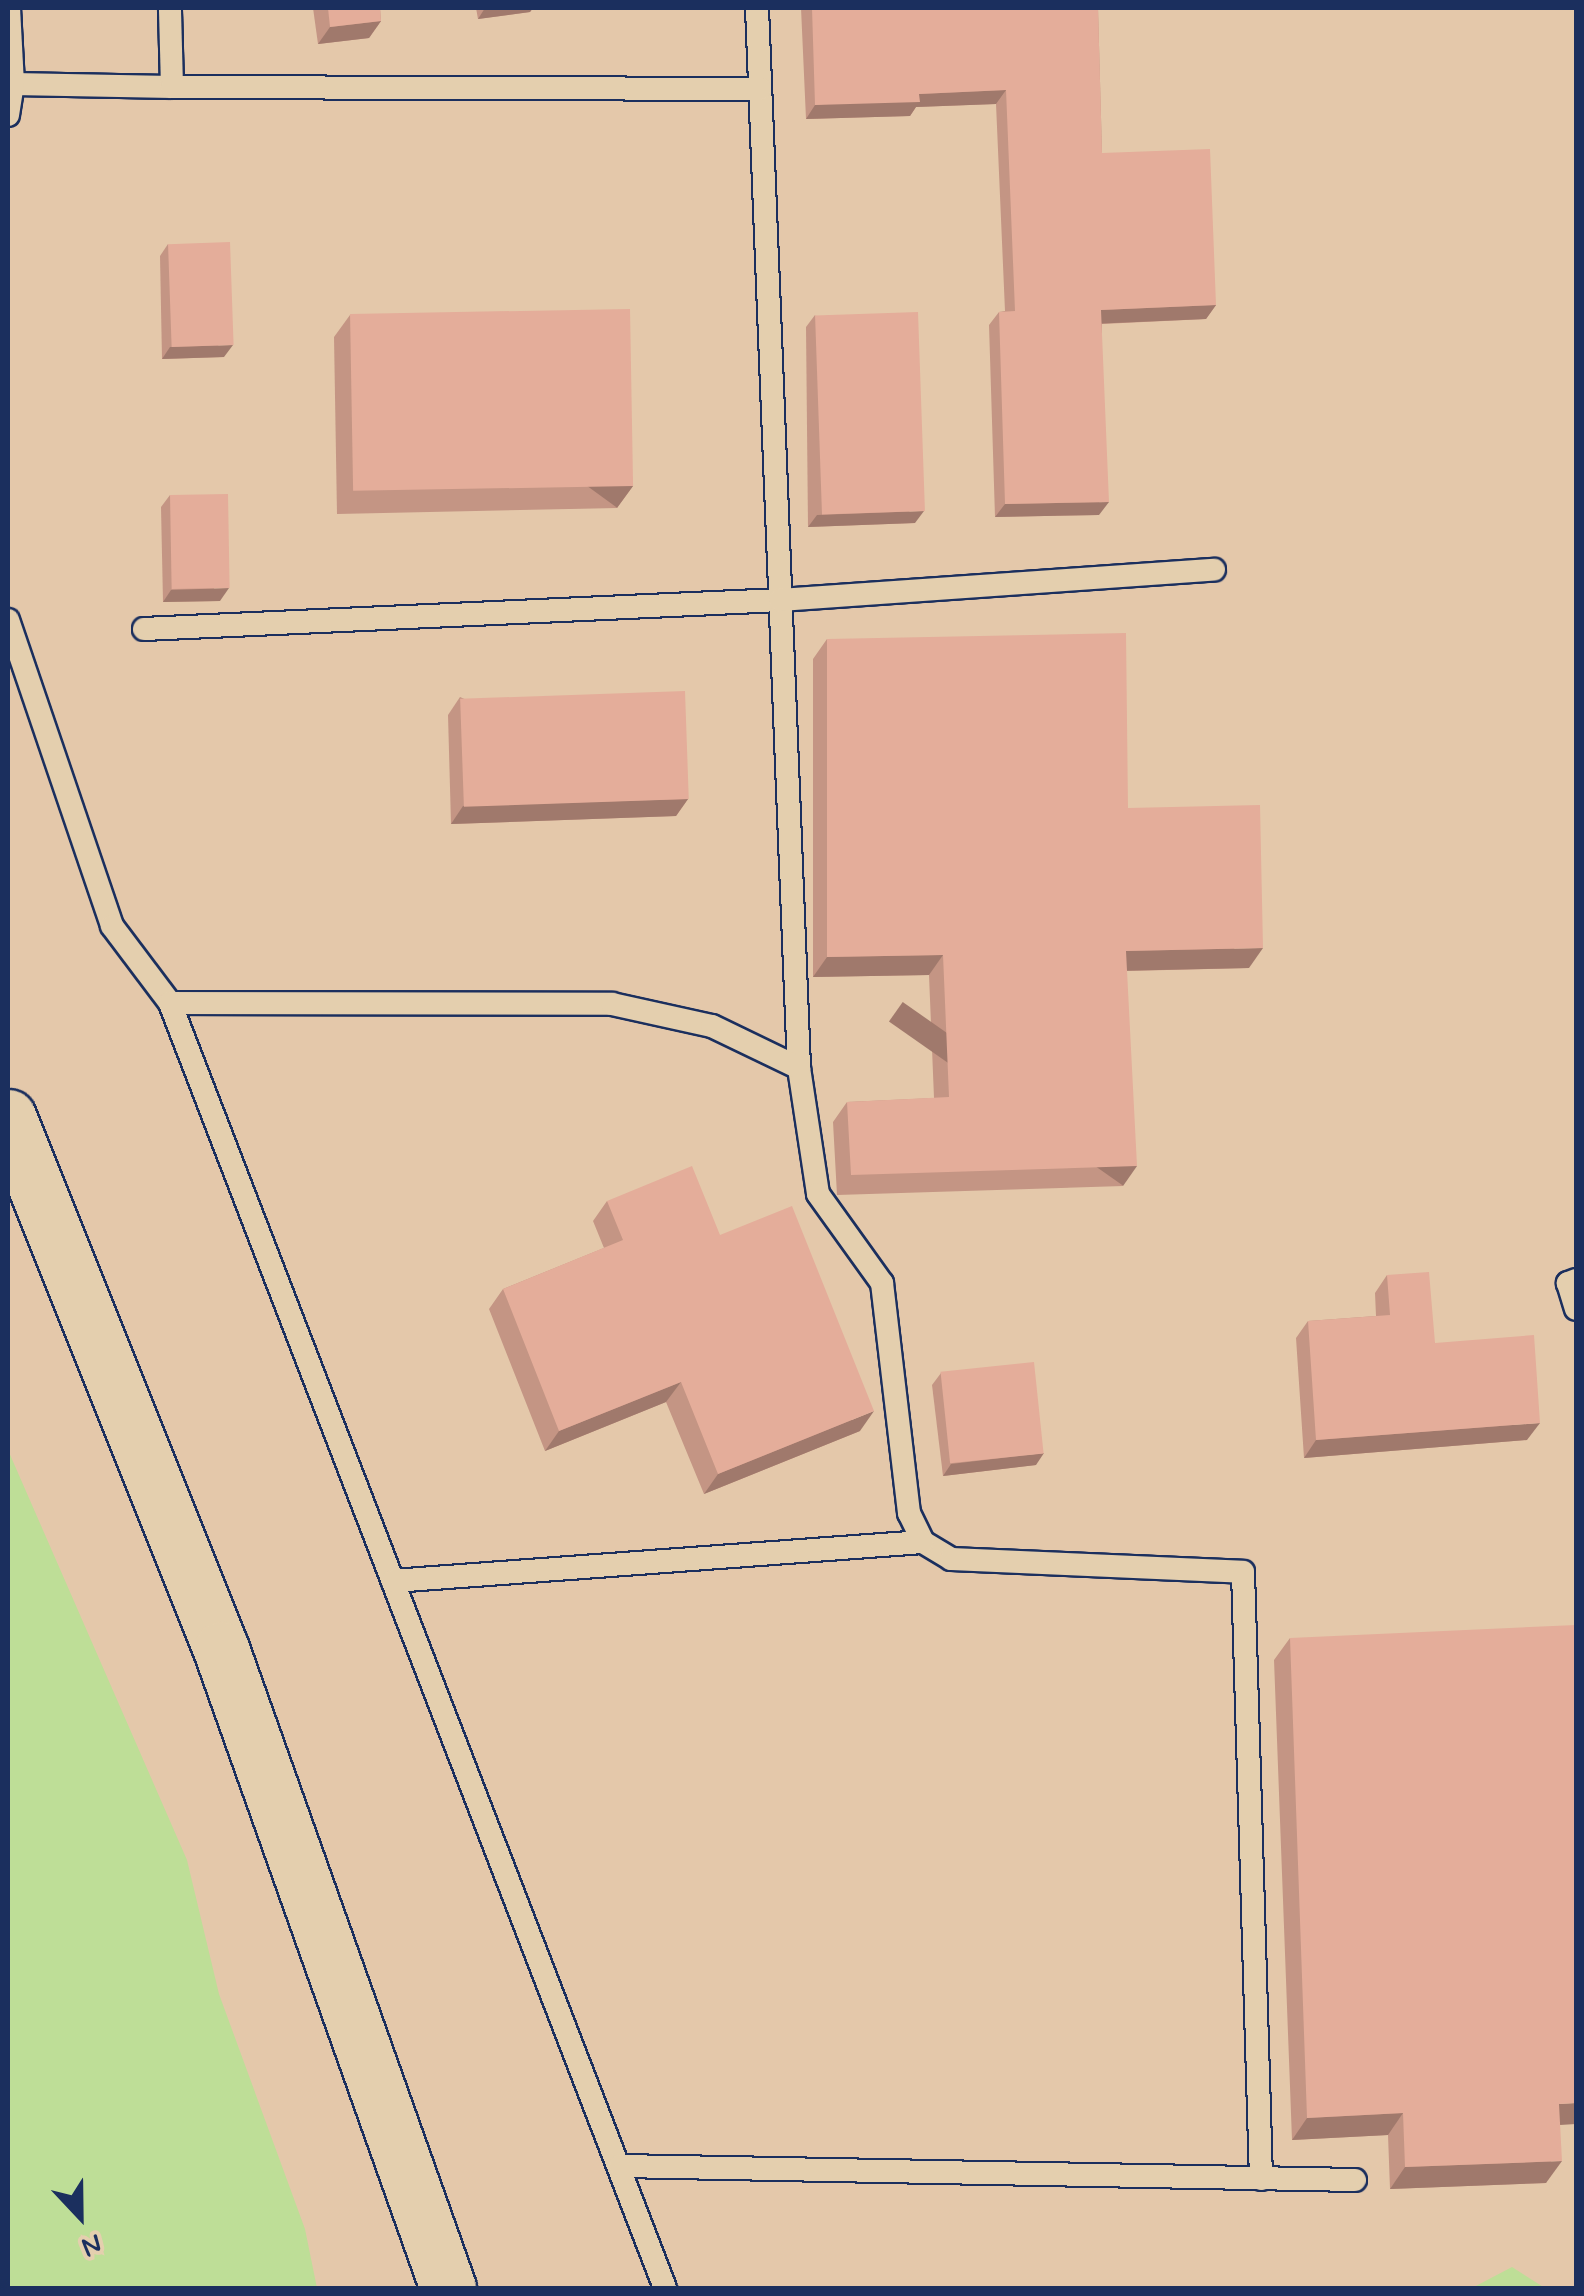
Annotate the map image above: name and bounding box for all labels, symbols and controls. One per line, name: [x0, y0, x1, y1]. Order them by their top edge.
north arrow: [30, 2166, 130, 2266]
text: N: [76, 2224, 107, 2265]

